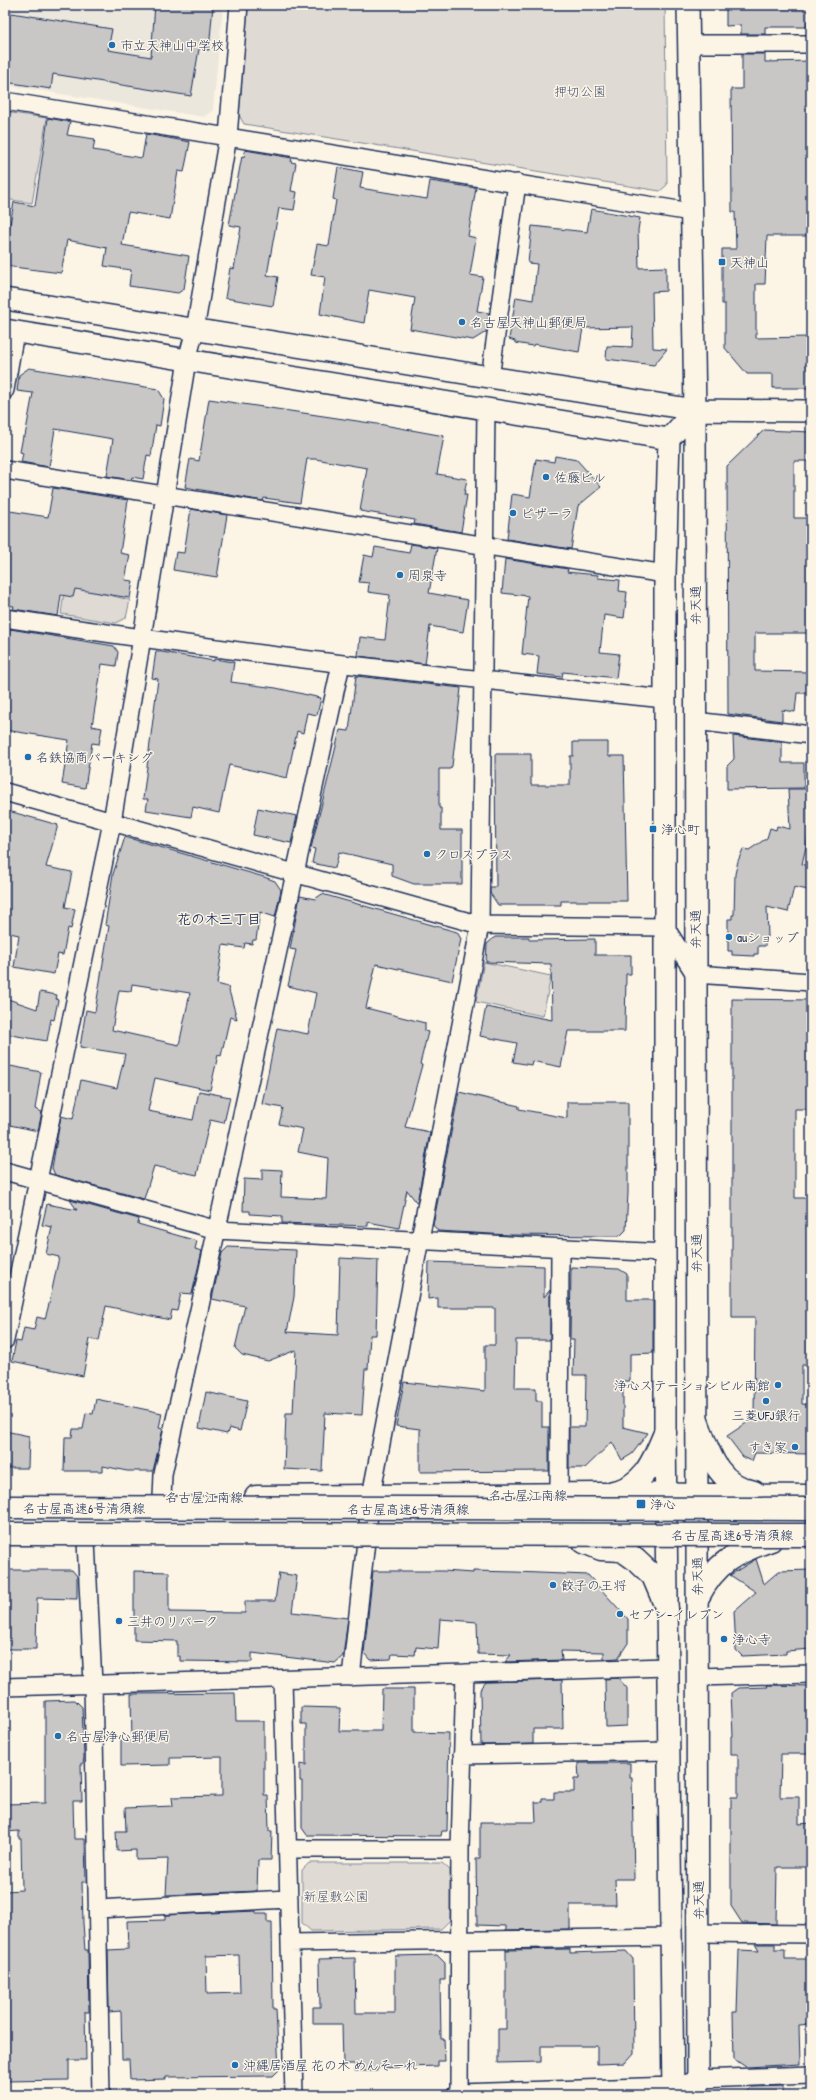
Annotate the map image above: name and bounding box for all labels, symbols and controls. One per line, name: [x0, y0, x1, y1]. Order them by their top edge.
place label: 市立天神山中学校: [120, 36, 224, 54]
marker: 市立天神山中学校: [107, 40, 117, 50]
park label: 押切公園: [554, 82, 606, 100]
place label: 天神山: [730, 253, 769, 271]
marker: 天神山: [717, 257, 727, 267]
place label: 名古屋天神山郵便局: [470, 313, 587, 331]
marker: 名古屋天神山郵便局: [457, 317, 467, 327]
place label: 佐藤ビル: [554, 468, 606, 486]
marker: 佐藤ビル: [541, 472, 551, 482]
place label: ピザーラ: [521, 504, 573, 522]
marker: ピザーラ: [508, 508, 518, 518]
place label: 周泉寺: [408, 566, 447, 584]
marker: 周泉寺: [395, 570, 405, 580]
street label: 弁天通: [686, 585, 704, 625]
place label: 名鉄協商パーキング: [36, 748, 153, 766]
marker: 名鉄協商パーキング: [23, 752, 33, 762]
place label: 浄心町: [661, 820, 700, 838]
marker: 浄心町: [648, 824, 658, 834]
place label: クロスプラス: [435, 845, 512, 863]
marker: クロスプラス: [422, 849, 432, 859]
district label: 花の木三丁目: [177, 909, 261, 928]
street label: 弁天通: [686, 909, 704, 949]
place label: auショップ: [737, 928, 799, 946]
marker: auショップ: [724, 932, 734, 942]
street label: 弁天通: [687, 1233, 705, 1273]
place label: 浄心ステーションビル南館: [614, 1376, 770, 1394]
marker: 浄心ステーションビル南館: [773, 1380, 783, 1390]
marker: 三菱UFJ銀行: [761, 1396, 771, 1406]
place label: 三菱UFJ銀行: [732, 1406, 800, 1424]
place label: すき家: [748, 1438, 787, 1456]
marker: すき家: [790, 1442, 800, 1452]
street label: 名古屋江南線: [489, 1486, 568, 1504]
street label: 名古屋江南線: [165, 1488, 244, 1506]
place label: 浄心: [650, 1495, 676, 1513]
marker: 浄心: [635, 1498, 647, 1510]
street label: 名古屋高速6号清須線: [23, 1499, 146, 1517]
street label: 名古屋高速6号清須線: [347, 1500, 470, 1518]
street label: 名古屋高速6号清須線: [671, 1526, 794, 1544]
street label: 弁天通: [688, 1556, 706, 1596]
place label: 餃子の王将: [561, 1576, 626, 1594]
marker: 餃子の王将: [548, 1580, 558, 1590]
place label: セブン-イレブン: [628, 1605, 724, 1623]
marker: セブン-イレブン: [615, 1609, 625, 1619]
place label: 三井のリパーク: [127, 1612, 218, 1630]
marker: 三井のリパーク: [114, 1616, 124, 1626]
place label: 浄心寺: [732, 1630, 771, 1648]
marker: 浄心寺: [719, 1634, 729, 1644]
place label: 名古屋浄心郵便局: [66, 1727, 170, 1745]
marker: 名古屋浄心郵便局: [53, 1731, 63, 1741]
street label: 弁天通: [689, 1880, 707, 1920]
park label: 新屋敷公園: [303, 1887, 369, 1905]
place label: 沖縄居酒屋 花の木 めんそーれ: [243, 2056, 418, 2074]
marker: 沖縄居酒屋 花の木 めんそーれ: [230, 2060, 240, 2070]

